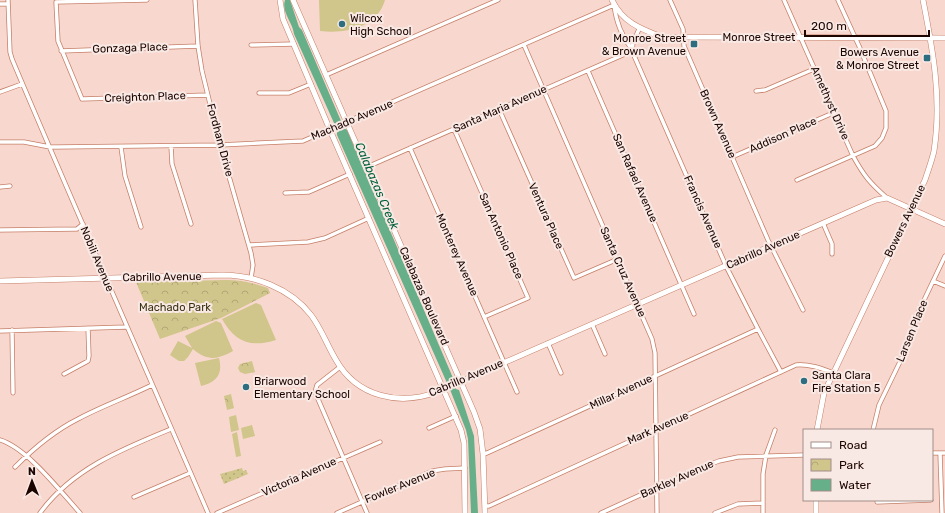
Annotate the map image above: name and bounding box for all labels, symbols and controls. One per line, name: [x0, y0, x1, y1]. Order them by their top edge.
place label: Wilcox High School: [350, 12, 411, 38]
scale bar: [805, 12, 929, 38]
marker: Wilcox High School: [337, 19, 347, 29]
text: 200 m: [811, 19, 847, 33]
street label: Monroe Street: [723, 31, 796, 44]
place label: Monroe Street & Brown Avenue: [602, 32, 687, 58]
marker: Monroe Street & Brown Avenue: [689, 39, 699, 49]
street label: Gonzaga Place: [92, 40, 168, 56]
place label: Bowers Avenue & Monroe Street: [836, 46, 920, 72]
marker: Bowers Avenue & Monroe Street: [922, 53, 932, 63]
street label: Amethyst Drive: [808, 64, 852, 142]
street label: Santa Maria Avenue: [451, 82, 549, 136]
street label: Brown Avenue: [697, 88, 739, 160]
street label: Creighton Place: [104, 89, 186, 105]
street label: Machado Avenue: [309, 97, 395, 143]
street label: Fordham Drive: [204, 102, 236, 178]
street label: Addison Place: [747, 114, 819, 156]
street label: San Rafael Avenue: [610, 132, 660, 224]
water label: Calabazas Creek: [352, 140, 402, 232]
street label: Francis Avenue: [681, 174, 725, 250]
street label: Ventura Place: [526, 181, 566, 251]
street label: Bowers Avenue: [882, 183, 928, 259]
street label: San Antonio Place: [476, 191, 526, 281]
street label: Monterey Avenue: [433, 212, 481, 298]
street label: Nobili Avenue: [77, 225, 117, 293]
street label: Santa Cruz Avenue: [597, 225, 649, 319]
street label: Cabrillo Avenue: [724, 228, 802, 272]
street label: Calabazas Boulevard: [396, 245, 452, 347]
street label: Cabrillo Avenue: [122, 270, 202, 284]
street label: Larsen Place: [894, 298, 930, 364]
park label: Machado Park: [139, 301, 211, 314]
street label: Cabrillo Avenue: [427, 357, 505, 399]
place label: Santa Clara Fire Station 5: [812, 369, 881, 395]
street label: Millar Avenue: [588, 372, 654, 412]
place label: Briarwood Elementary School: [254, 375, 350, 401]
marker: Santa Clara Fire Station 5: [799, 376, 809, 386]
marker: Briarwood Elementary School: [241, 382, 251, 392]
street label: Mark Avenue: [625, 409, 691, 447]
legend: [803, 429, 933, 501]
text: Road: [839, 438, 867, 452]
street label: Victoria Avenue: [260, 455, 338, 499]
street label: Barkley Avenue: [638, 457, 716, 501]
text: Park: [839, 458, 865, 472]
north arrow: [12, 461, 52, 501]
text: N: [28, 465, 36, 478]
street label: Fowler Avenue: [363, 466, 437, 506]
text: Water: [839, 478, 871, 492]

